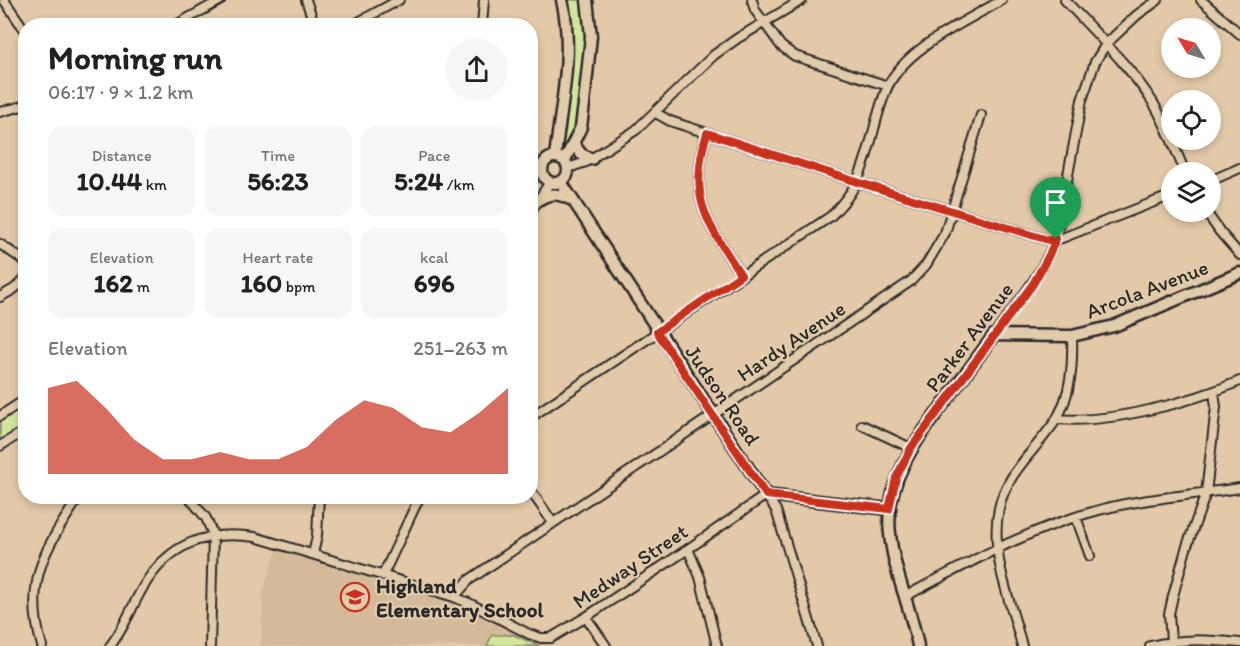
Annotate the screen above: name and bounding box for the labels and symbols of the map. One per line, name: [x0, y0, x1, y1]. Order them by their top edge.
north arrow: [1161, 18, 1221, 78]
pin: [1030, 177, 1081, 239]
street label: Arcola Avenue: [1082, 254, 1212, 324]
street label: Parker Avenue: [920, 278, 1018, 396]
street label: Hardy Avenue: [732, 296, 850, 386]
street label: Judson Road: [680, 340, 766, 450]
street label: Medway Street: [568, 518, 692, 614]
place label: Highland Elementary School: [376, 573, 545, 623]
school or university icon: Highland Elementary School: [339, 581, 371, 613]

